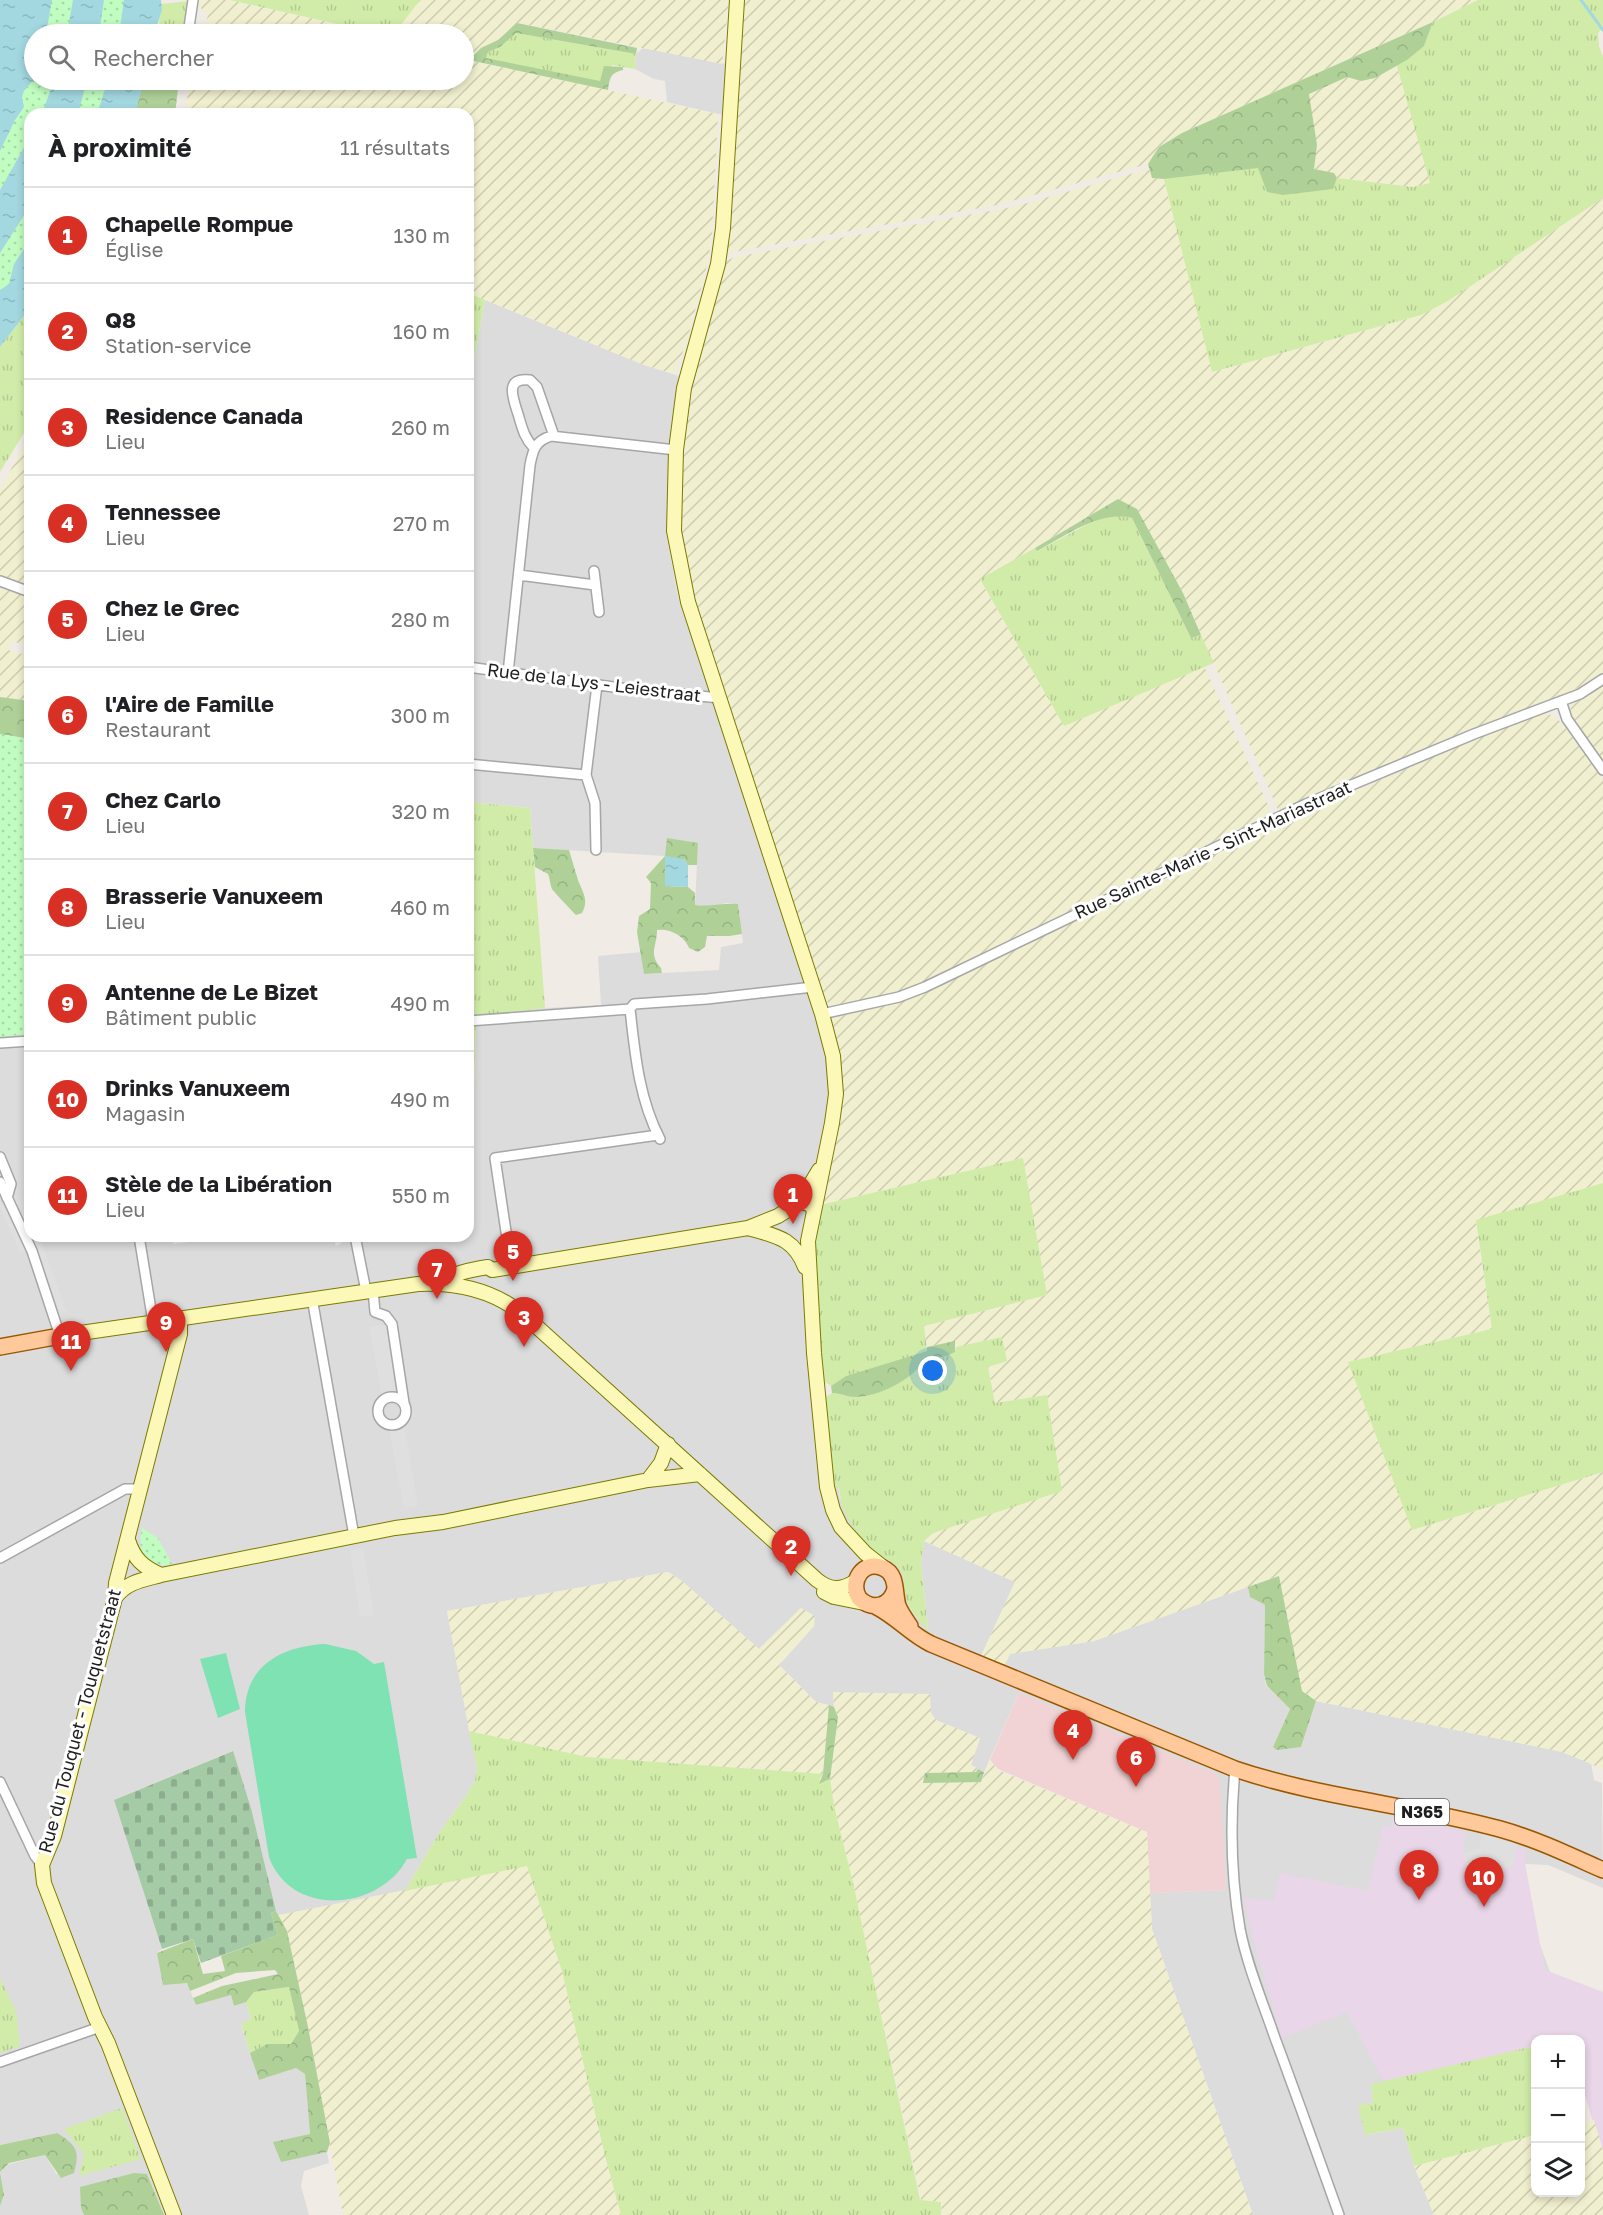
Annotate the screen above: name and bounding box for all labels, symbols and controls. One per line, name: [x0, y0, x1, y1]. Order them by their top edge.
search box: [24, 24, 474, 90]
icon: search: [45, 41, 78, 74]
text: Rechercher: [93, 44, 214, 71]
text: À proximité: [48, 132, 192, 163]
text: 11 résultats: [340, 135, 450, 159]
text: Chapelle Rompue: [105, 210, 293, 237]
text: 1: [62, 223, 73, 247]
text: 130 m: [394, 223, 450, 247]
text: Église: [105, 237, 163, 261]
text: Q8: [105, 306, 136, 333]
text: 2: [61, 319, 74, 343]
text: 160 m: [393, 319, 450, 343]
text: Station-service: [105, 333, 251, 357]
text: Residence Canada: [105, 402, 303, 429]
text: 3: [61, 415, 74, 439]
text: 260 m: [391, 415, 450, 439]
text: Lieu: [105, 429, 145, 453]
text: Tennessee: [105, 498, 221, 525]
text: 4: [61, 511, 74, 535]
text: 270 m: [393, 511, 450, 535]
text: Lieu: [105, 525, 145, 549]
text: Chez le Grec: [105, 594, 239, 621]
text: 5: [61, 607, 74, 631]
text: 280 m: [391, 607, 450, 631]
text: Lieu: [105, 621, 145, 645]
street label: Rue de la Lys - Leiestraat: [486, 658, 702, 706]
text: l'Aire de Famille: [105, 690, 274, 717]
text: 6: [61, 703, 74, 727]
text: 300 m: [391, 703, 450, 727]
text: Restaurant: [105, 717, 211, 741]
street label: Rue Sainte-Marie - Sint-Mariastraat: [1071, 775, 1354, 923]
text: Chez Carlo: [105, 786, 221, 813]
text: 7: [62, 799, 73, 823]
text: 320 m: [392, 799, 450, 823]
text: Lieu: [105, 813, 145, 837]
text: Brasserie Vanuxeem: [105, 882, 323, 909]
text: 8: [61, 895, 74, 919]
text: 460 m: [391, 895, 450, 919]
text: Lieu: [105, 909, 145, 933]
text: Antenne de Le Bizet: [105, 978, 318, 1005]
text: 9: [61, 991, 74, 1015]
text: 490 m: [391, 991, 450, 1015]
text: Bâtiment public: [105, 1005, 257, 1029]
text: Drinks Vanuxeem: [105, 1074, 290, 1101]
text: 10: [56, 1087, 79, 1111]
text: 490 m: [391, 1087, 450, 1111]
text: Magasin: [105, 1101, 185, 1125]
text: Stèle de la Libération: [105, 1170, 332, 1197]
pin: 1: [774, 1174, 812, 1224]
text: 11: [57, 1183, 78, 1207]
text: 550 m: [392, 1183, 450, 1207]
text: Lieu: [105, 1197, 145, 1221]
pin: 5: [494, 1232, 532, 1281]
pin: 7: [418, 1250, 456, 1299]
pin: 3: [504, 1298, 544, 1347]
pin: 9: [146, 1302, 186, 1352]
pin: 11: [52, 1322, 90, 1371]
your location: [918, 1356, 947, 1385]
pin: 2: [772, 1526, 810, 1576]
street label: Rue du Touquet - Touquetstraat: [33, 1586, 125, 1855]
pin: 4: [1054, 1710, 1092, 1760]
pin: 6: [1116, 1738, 1156, 1787]
road number: N365: [1395, 1799, 1449, 1825]
pin: 8: [1400, 1850, 1438, 1900]
pin: 10: [1464, 1858, 1504, 1907]
map controls: [1531, 2035, 1585, 2197]
button: +: [1531, 2035, 1585, 2089]
button: −: [1531, 2089, 1585, 2143]
button: layers: [1531, 2143, 1585, 2197]

